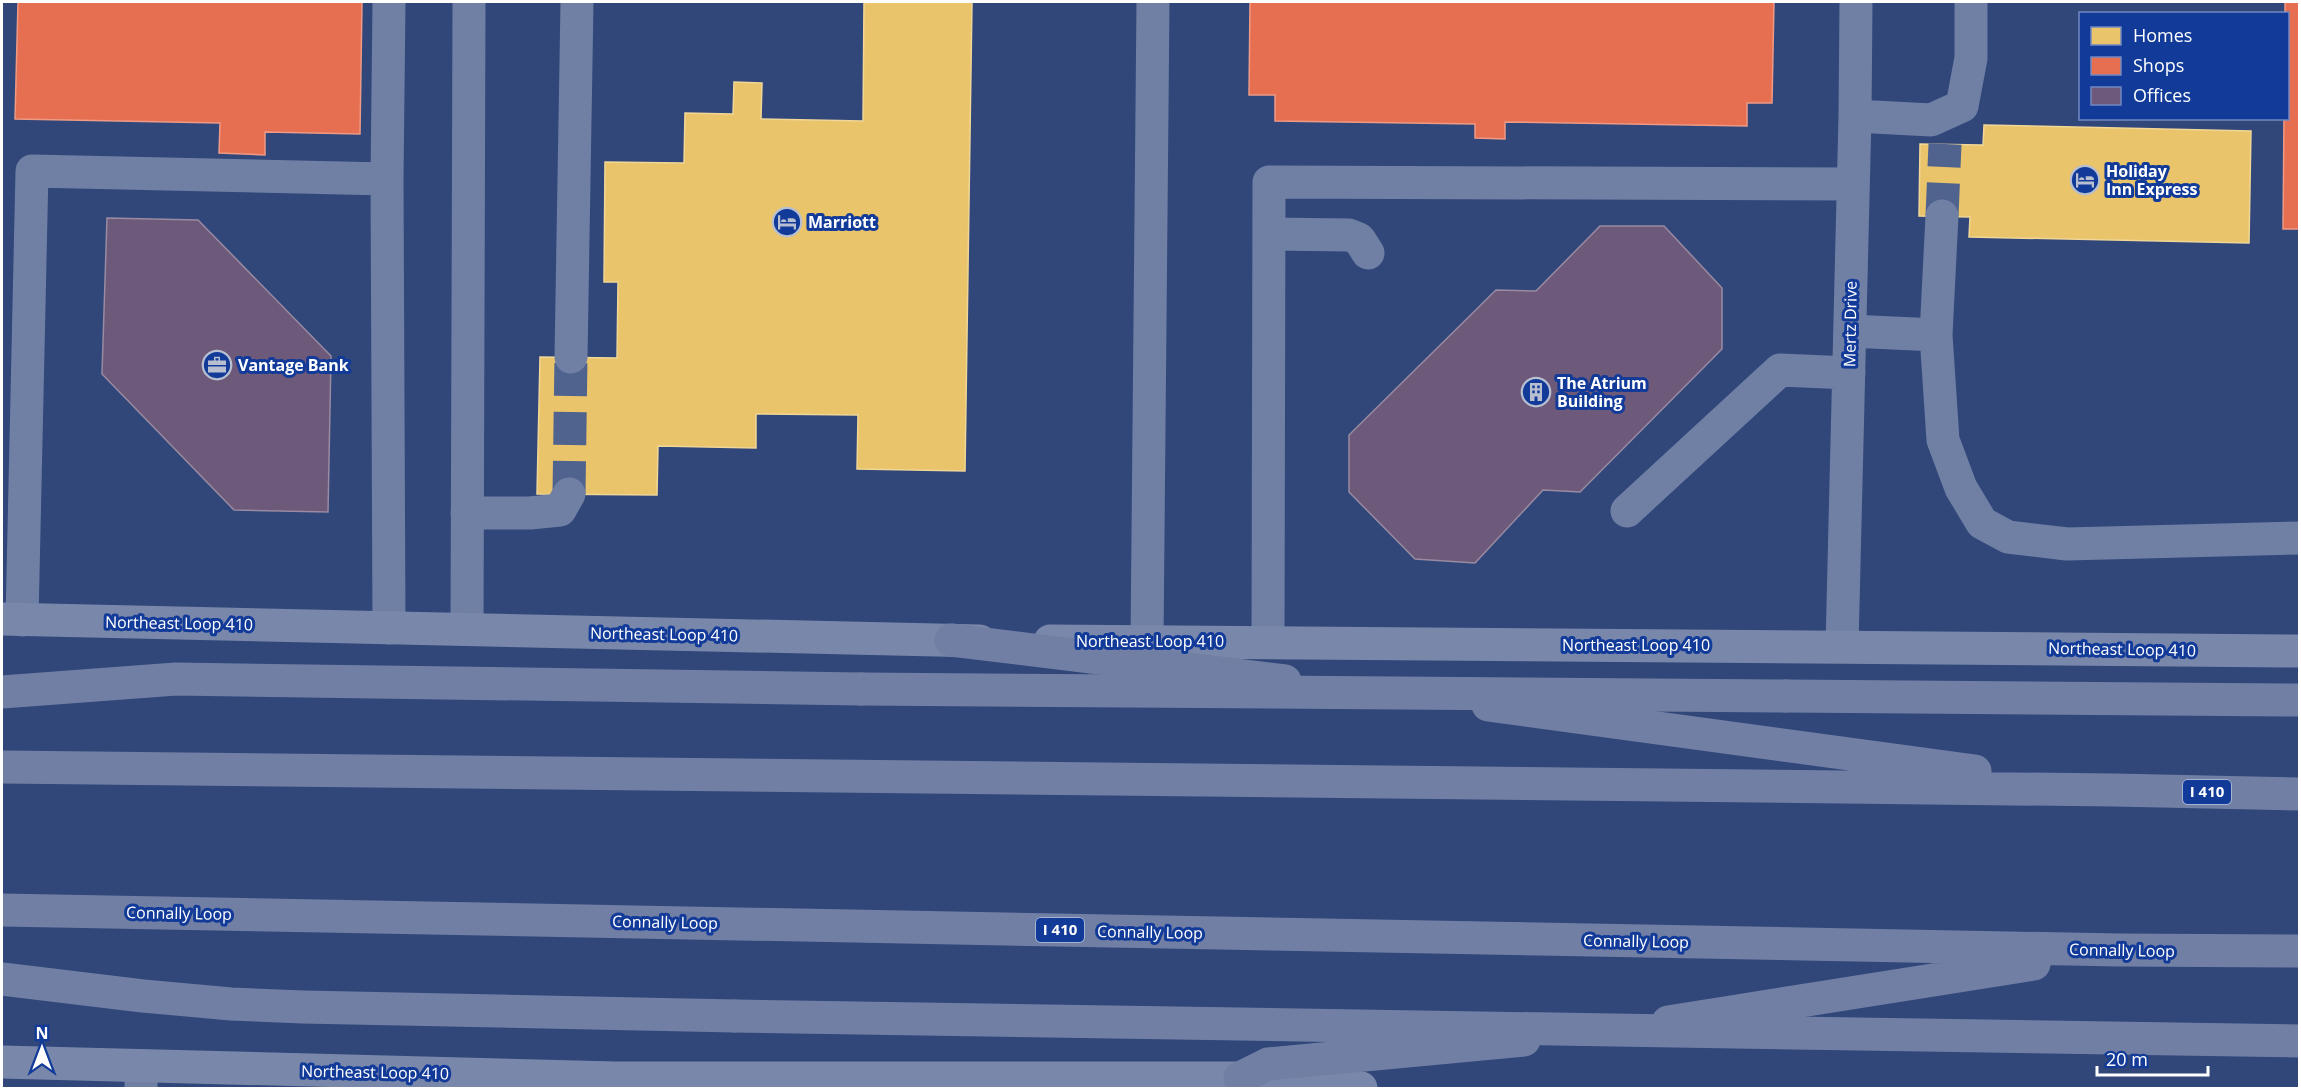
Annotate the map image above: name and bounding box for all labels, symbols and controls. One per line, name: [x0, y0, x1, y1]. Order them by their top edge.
legend: [2079, 12, 2289, 120]
text: Homes: [2133, 23, 2192, 47]
text: Shops: [2133, 53, 2184, 77]
text: Offices: [2133, 83, 2191, 107]
place label: Holiday Inn Express: [2106, 160, 2197, 200]
hotel icon: Holiday Inn Express: [2069, 164, 2101, 196]
hotel icon: Marriott: [771, 206, 803, 238]
place label: Marriott: [808, 211, 876, 233]
street label: Mertz Drive: [1838, 281, 1862, 367]
office icon: Vantage Bank: [201, 349, 233, 381]
place label: Vantage Bank: [238, 354, 349, 376]
place label: The Atrium Building: [1557, 372, 1647, 412]
building icon: The Atrium Building: [1520, 376, 1552, 408]
street label: Northeast Loop 410: [105, 611, 253, 635]
street label: Northeast Loop 410: [590, 622, 738, 646]
street label: Northeast Loop 410: [1076, 630, 1224, 652]
street label: Northeast Loop 410: [1562, 634, 1710, 656]
street label: Northeast Loop 410: [2048, 637, 2196, 661]
road number: I 410: [2183, 780, 2231, 804]
street label: Connally Loop: [126, 901, 232, 925]
street label: Connally Loop: [612, 910, 718, 934]
road number: I 410: [1036, 918, 1084, 942]
street label: Connally Loop: [1097, 920, 1203, 944]
street label: Connally Loop: [1583, 929, 1689, 953]
street label: Connally Loop: [2069, 938, 2175, 962]
north arrow: [12, 1018, 72, 1078]
text: N: [35, 1022, 49, 1044]
scale bar: [2097, 1039, 2208, 1077]
text: 20 m: [2106, 1047, 2148, 1071]
street label: Northeast Loop 410: [301, 1060, 449, 1084]

